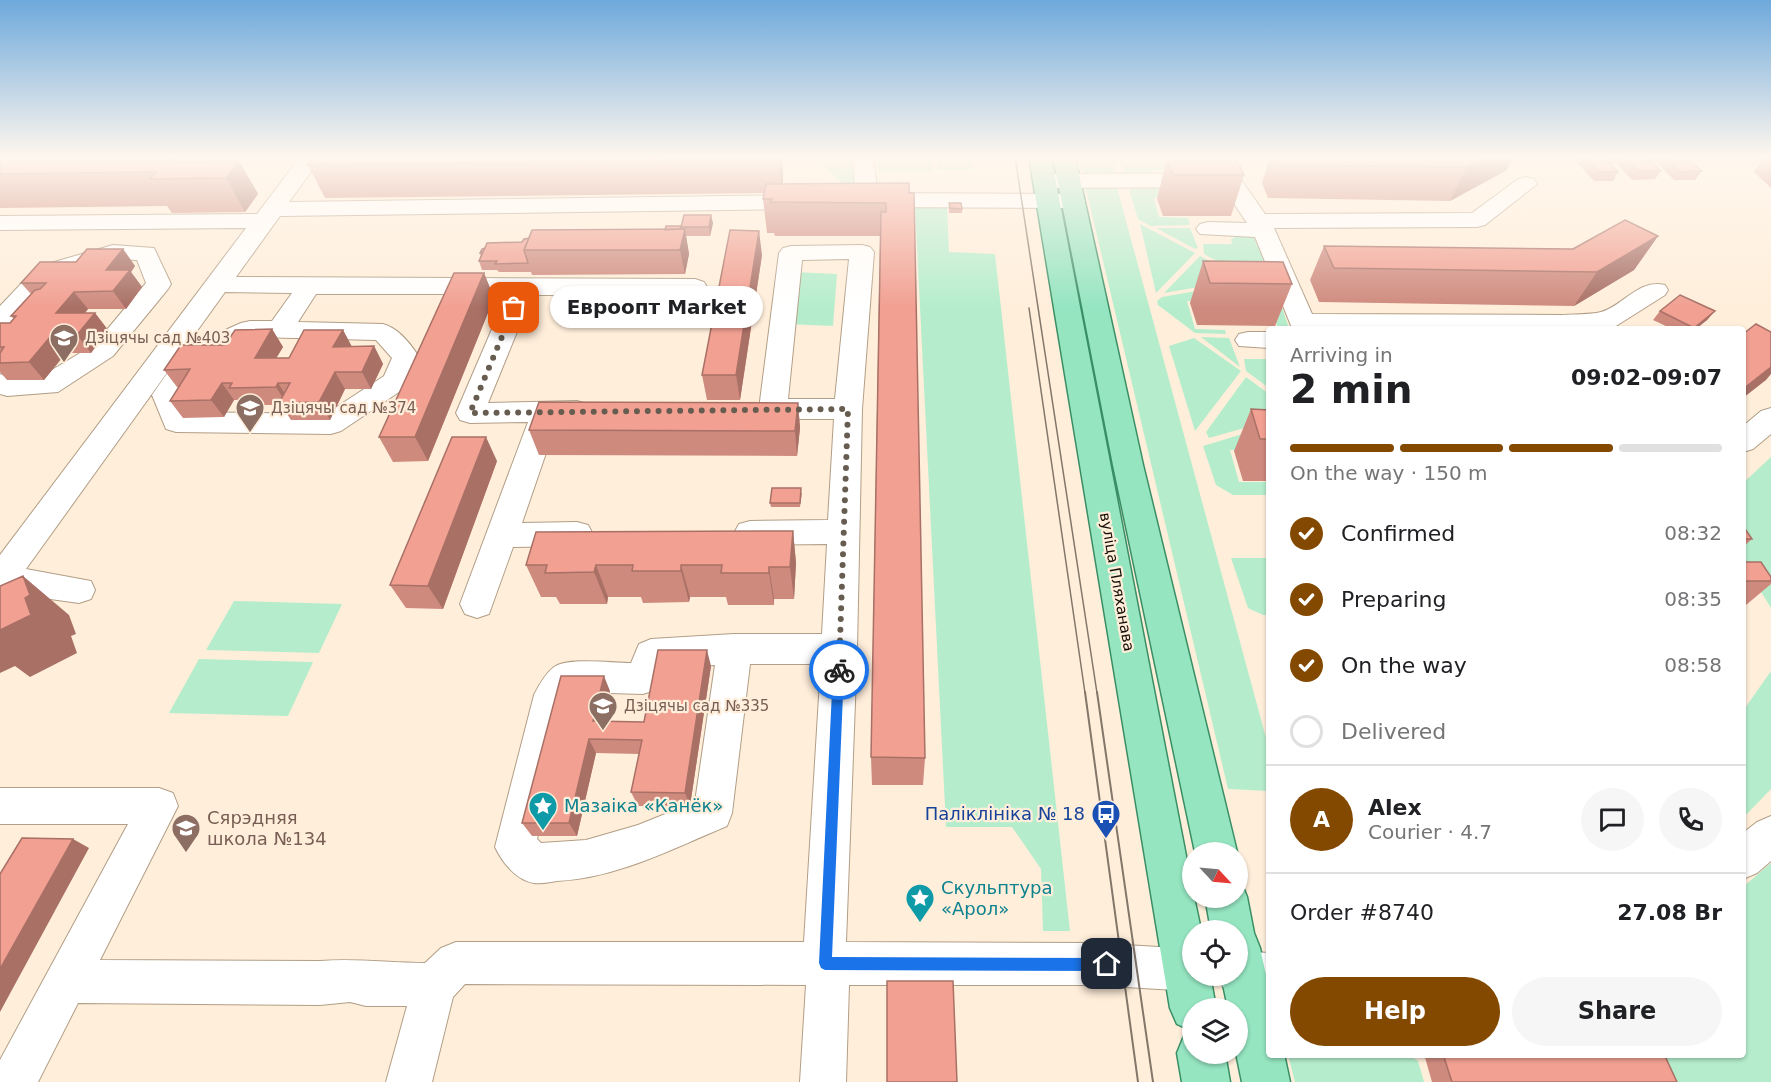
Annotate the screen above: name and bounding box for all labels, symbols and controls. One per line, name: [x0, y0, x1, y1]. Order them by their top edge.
pin: [488, 282, 539, 333]
callout: Евроопт Market: [550, 287, 763, 329]
icon: bag: [497, 291, 530, 324]
text: Евроопт Market: [567, 295, 746, 319]
school or university icon: Дзіцячы сад №403: [48, 322, 80, 364]
place label: Дзіцячы сад №403: [85, 329, 230, 347]
text: Arriving in: [1290, 343, 1393, 367]
text: 09:02–09:07: [1571, 365, 1722, 390]
text: 2 min: [1290, 367, 1412, 412]
school or university icon: Дзіцячы сад №374: [234, 392, 266, 434]
place label: Дзіцячы сад №374: [271, 399, 416, 417]
text: On the way · 150 m: [1290, 461, 1488, 485]
street label: вуліца Пляханава: [1096, 511, 1138, 653]
icon: check: [1290, 517, 1323, 550]
text: Confirmed: [1341, 521, 1455, 546]
text: 08:32: [1664, 521, 1722, 545]
icon: check: [1290, 583, 1323, 616]
text: Preparing: [1341, 587, 1447, 612]
text: 08:35: [1664, 587, 1722, 611]
courier: [809, 640, 869, 700]
icon: check: [1290, 649, 1323, 682]
text: On the way: [1341, 653, 1467, 678]
text: 08:58: [1664, 653, 1722, 677]
icon: bike: [823, 654, 856, 687]
school or university icon: Дзіцячы сад №335: [587, 690, 619, 732]
place label: Дзіцячы сад №335: [624, 697, 769, 715]
text: Delivered: [1341, 719, 1446, 744]
button: chat: [1581, 788, 1644, 851]
button: phone: [1659, 788, 1722, 851]
place icon: Мазаіка «Канёк»: [527, 790, 559, 832]
place label: Мазаіка «Канёк»: [564, 795, 723, 816]
text: Alex: [1368, 795, 1422, 820]
bus stop icon: Паліклініка № 18: [1090, 798, 1122, 840]
place label: Паліклініка № 18: [925, 803, 1085, 824]
place label: Сярэдняя школа №134: [207, 807, 327, 849]
text: A: [1313, 807, 1330, 832]
school or university icon: Сярэдняя школа №134: [170, 812, 202, 854]
text: Courier · 4.7: [1368, 820, 1492, 844]
north arrow: [1182, 842, 1248, 908]
map controls: [1182, 842, 1248, 1064]
place label: Скульптура «Арол»: [941, 877, 1053, 919]
place icon: Скульптура «Арол»: [904, 882, 936, 924]
text: Order #8740: [1290, 900, 1434, 925]
text: 27.08 Br: [1617, 900, 1722, 925]
button: locate: [1182, 920, 1248, 986]
pin: [1081, 938, 1132, 989]
icon: home: [1090, 947, 1123, 980]
button: Help: [1290, 977, 1500, 1046]
button: Share: [1512, 977, 1722, 1046]
button: layers: [1182, 998, 1248, 1064]

